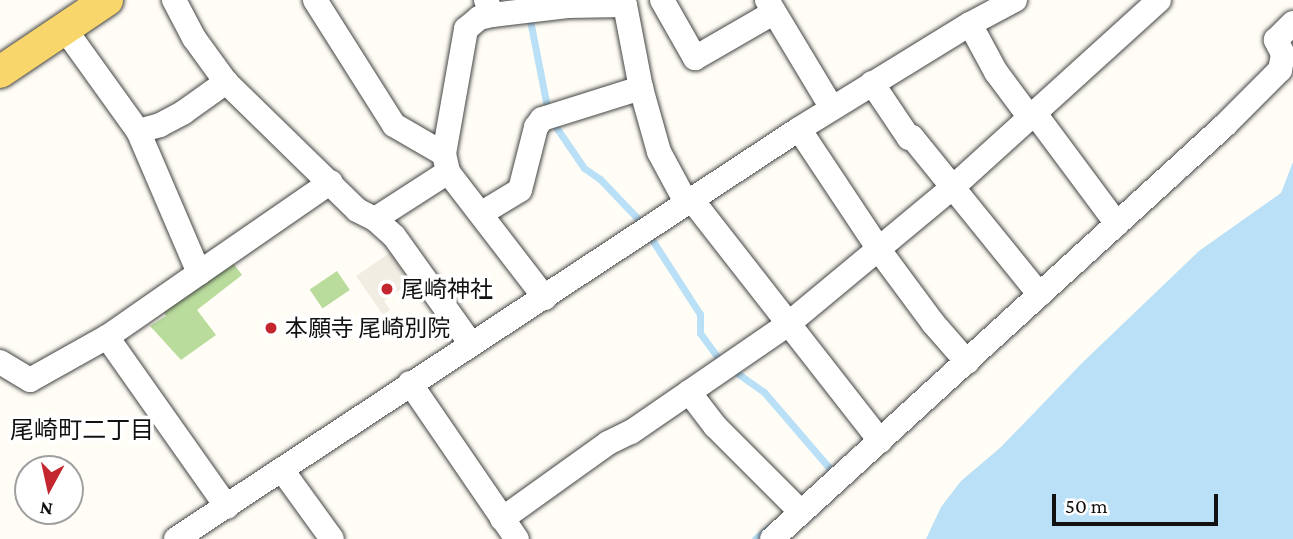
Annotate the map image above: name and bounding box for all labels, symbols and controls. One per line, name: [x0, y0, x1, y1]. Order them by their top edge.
place label: 尾崎神社: [401, 275, 493, 303]
marker: 尾崎神社: [379, 281, 395, 297]
place label: 本願寺 尾崎別院: [285, 314, 450, 342]
marker: 本願寺 尾崎別院: [263, 320, 279, 336]
district label: 尾崎町二丁目: [10, 416, 154, 444]
north arrow: [14, 455, 84, 525]
scale bar: [1055, 480, 1221, 524]
text: 50 m: [1065, 494, 1108, 518]
text: N: [38, 498, 54, 521]

